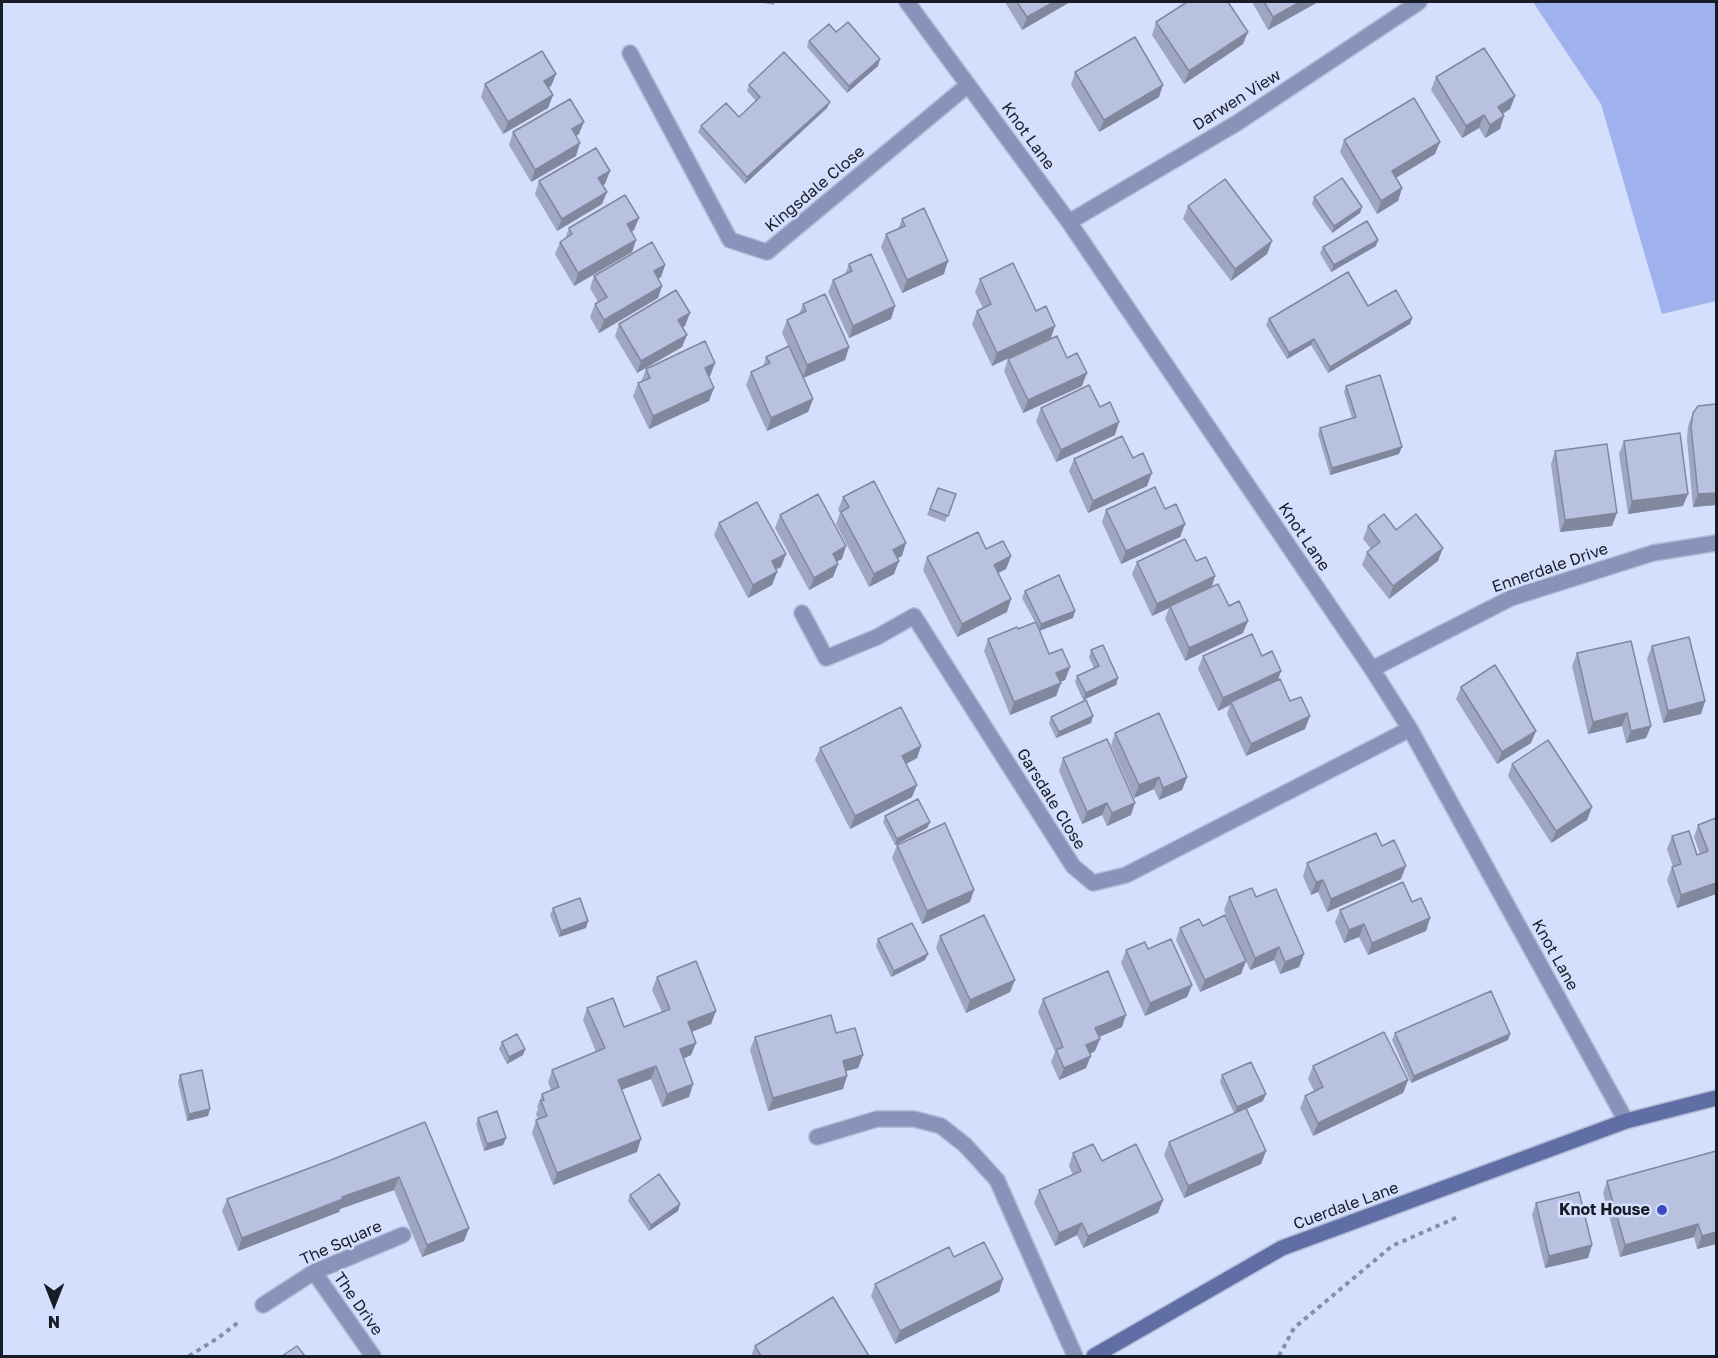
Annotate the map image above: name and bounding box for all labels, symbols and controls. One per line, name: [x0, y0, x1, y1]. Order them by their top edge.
street label: Darwen View: [1190, 65, 1284, 135]
street label: Knot Lane: [997, 99, 1059, 173]
street label: Kingsdale Close: [761, 142, 869, 236]
street label: Knot Lane: [1274, 499, 1334, 575]
street label: Ennerdale Drive: [1489, 539, 1611, 597]
street label: Garsdale Close: [1012, 745, 1090, 853]
street label: Knot Lane: [1528, 916, 1582, 994]
street label: Cuerdale Lane: [1291, 1178, 1401, 1234]
place label: Knot House: [1559, 1200, 1650, 1220]
marker: Knot House: [1655, 1203, 1669, 1217]
street label: The Square: [297, 1216, 385, 1270]
street label: The Drive: [329, 1269, 387, 1339]
north arrow: [24, 1274, 84, 1334]
text: N: [48, 1312, 60, 1332]

